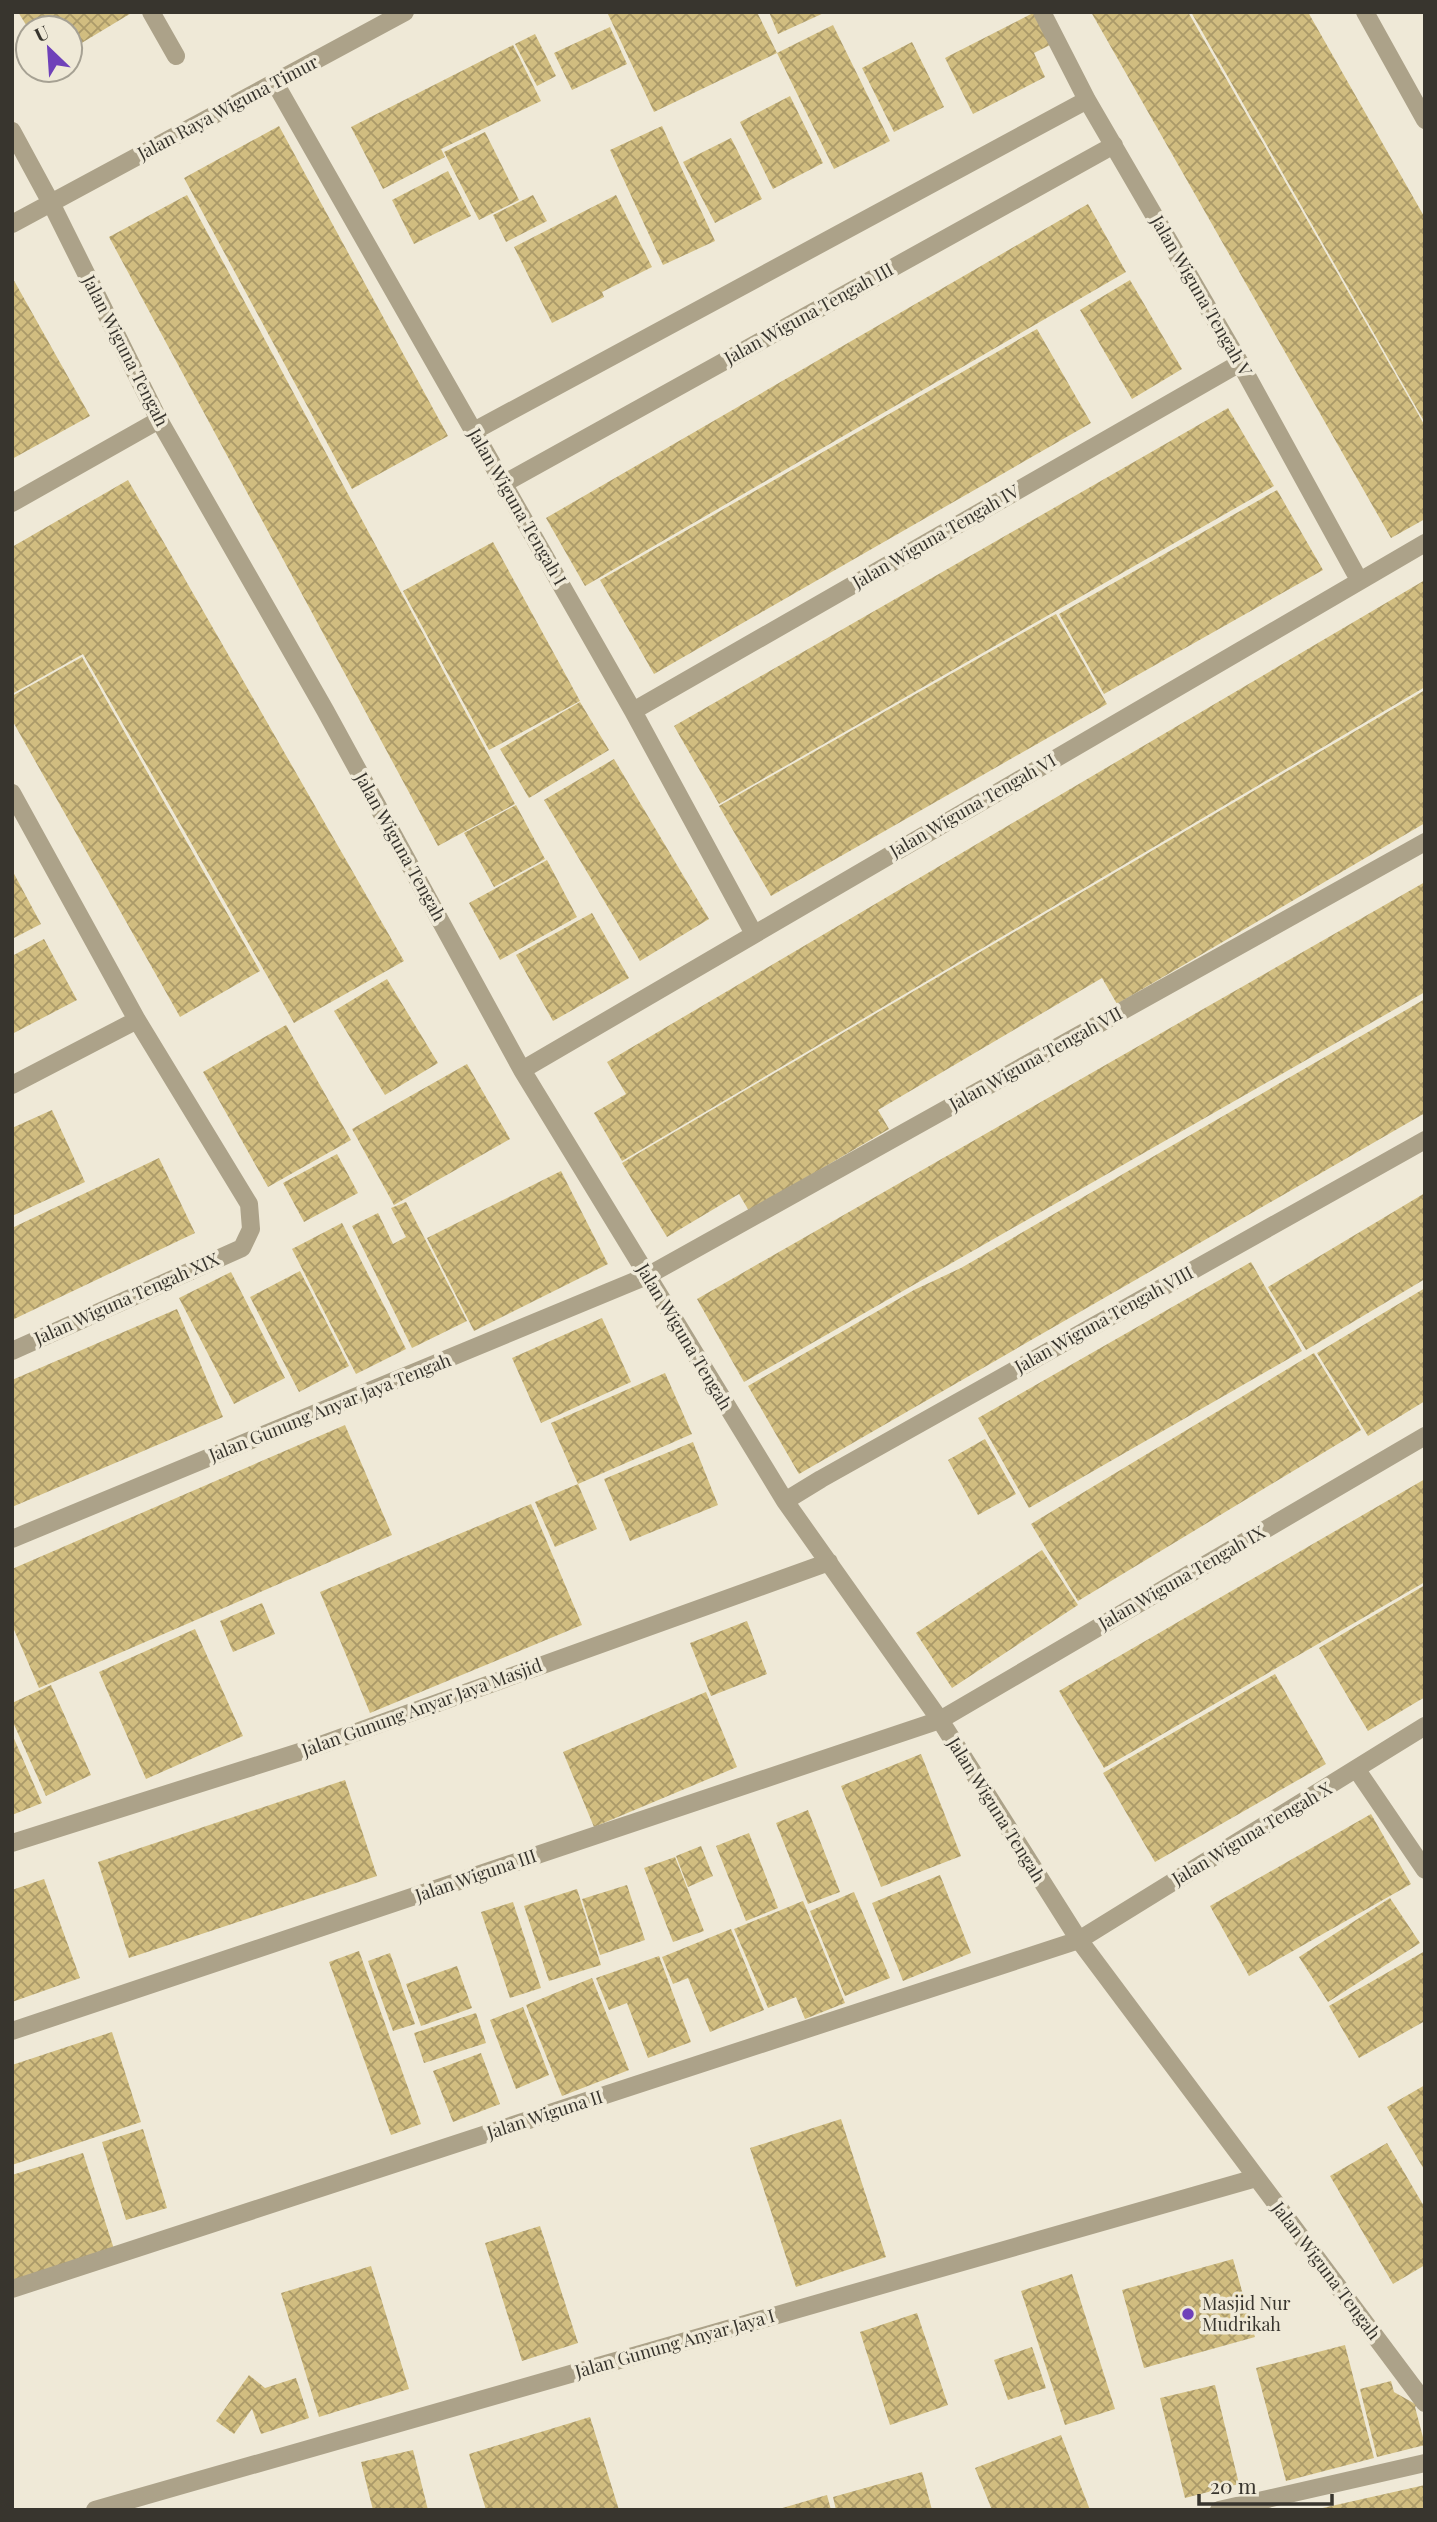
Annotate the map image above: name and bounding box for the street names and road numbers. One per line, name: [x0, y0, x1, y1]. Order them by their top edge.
street label: Jalan Raya Wiguna Timur: [132, 49, 322, 165]
street label: Jalan Wiguna Tengah V: [1145, 210, 1258, 381]
street label: Jalan Wiguna Tengah III: [719, 257, 897, 370]
street label: Jalan Wiguna Tengah: [77, 270, 175, 431]
street label: Jalan Wiguna Tengah I: [463, 423, 573, 589]
street label: Jalan Wiguna Tengah IV: [847, 478, 1024, 594]
street label: Jalan Wiguna Tengah VI: [884, 748, 1060, 863]
street label: Jalan Wiguna Tengah: [349, 767, 452, 926]
street label: Jalan Wiguna Tengah VII: [944, 1001, 1126, 1116]
street label: Jalan Wiguna Tengah XIX: [29, 1246, 223, 1350]
street label: Jalan Wiguna Tengah: [631, 1258, 738, 1414]
street label: Jalan Wiguna Tengah VIII: [1009, 1260, 1197, 1379]
street label: Jalan Gunung Anyar Jaya Tengah: [204, 1347, 455, 1467]
street label: Jalan Wiguna Tengah IX: [1093, 1519, 1270, 1635]
street label: Jalan Gunung Anyar Jaya Masjid: [297, 1652, 545, 1762]
street label: Jalan Wiguna Tengah: [942, 1732, 1051, 1887]
street label: Jalan Wiguna Tengah X: [1166, 1776, 1336, 1891]
street label: Jalan Wiguna III: [411, 1843, 539, 1907]
street label: Jalan Wiguna II: [483, 2084, 606, 2144]
street label: Jalan Wiguna Tengah: [1266, 2196, 1387, 2345]
street label: Jalan Gunung Anyar Jaya I: [571, 2303, 777, 2383]

